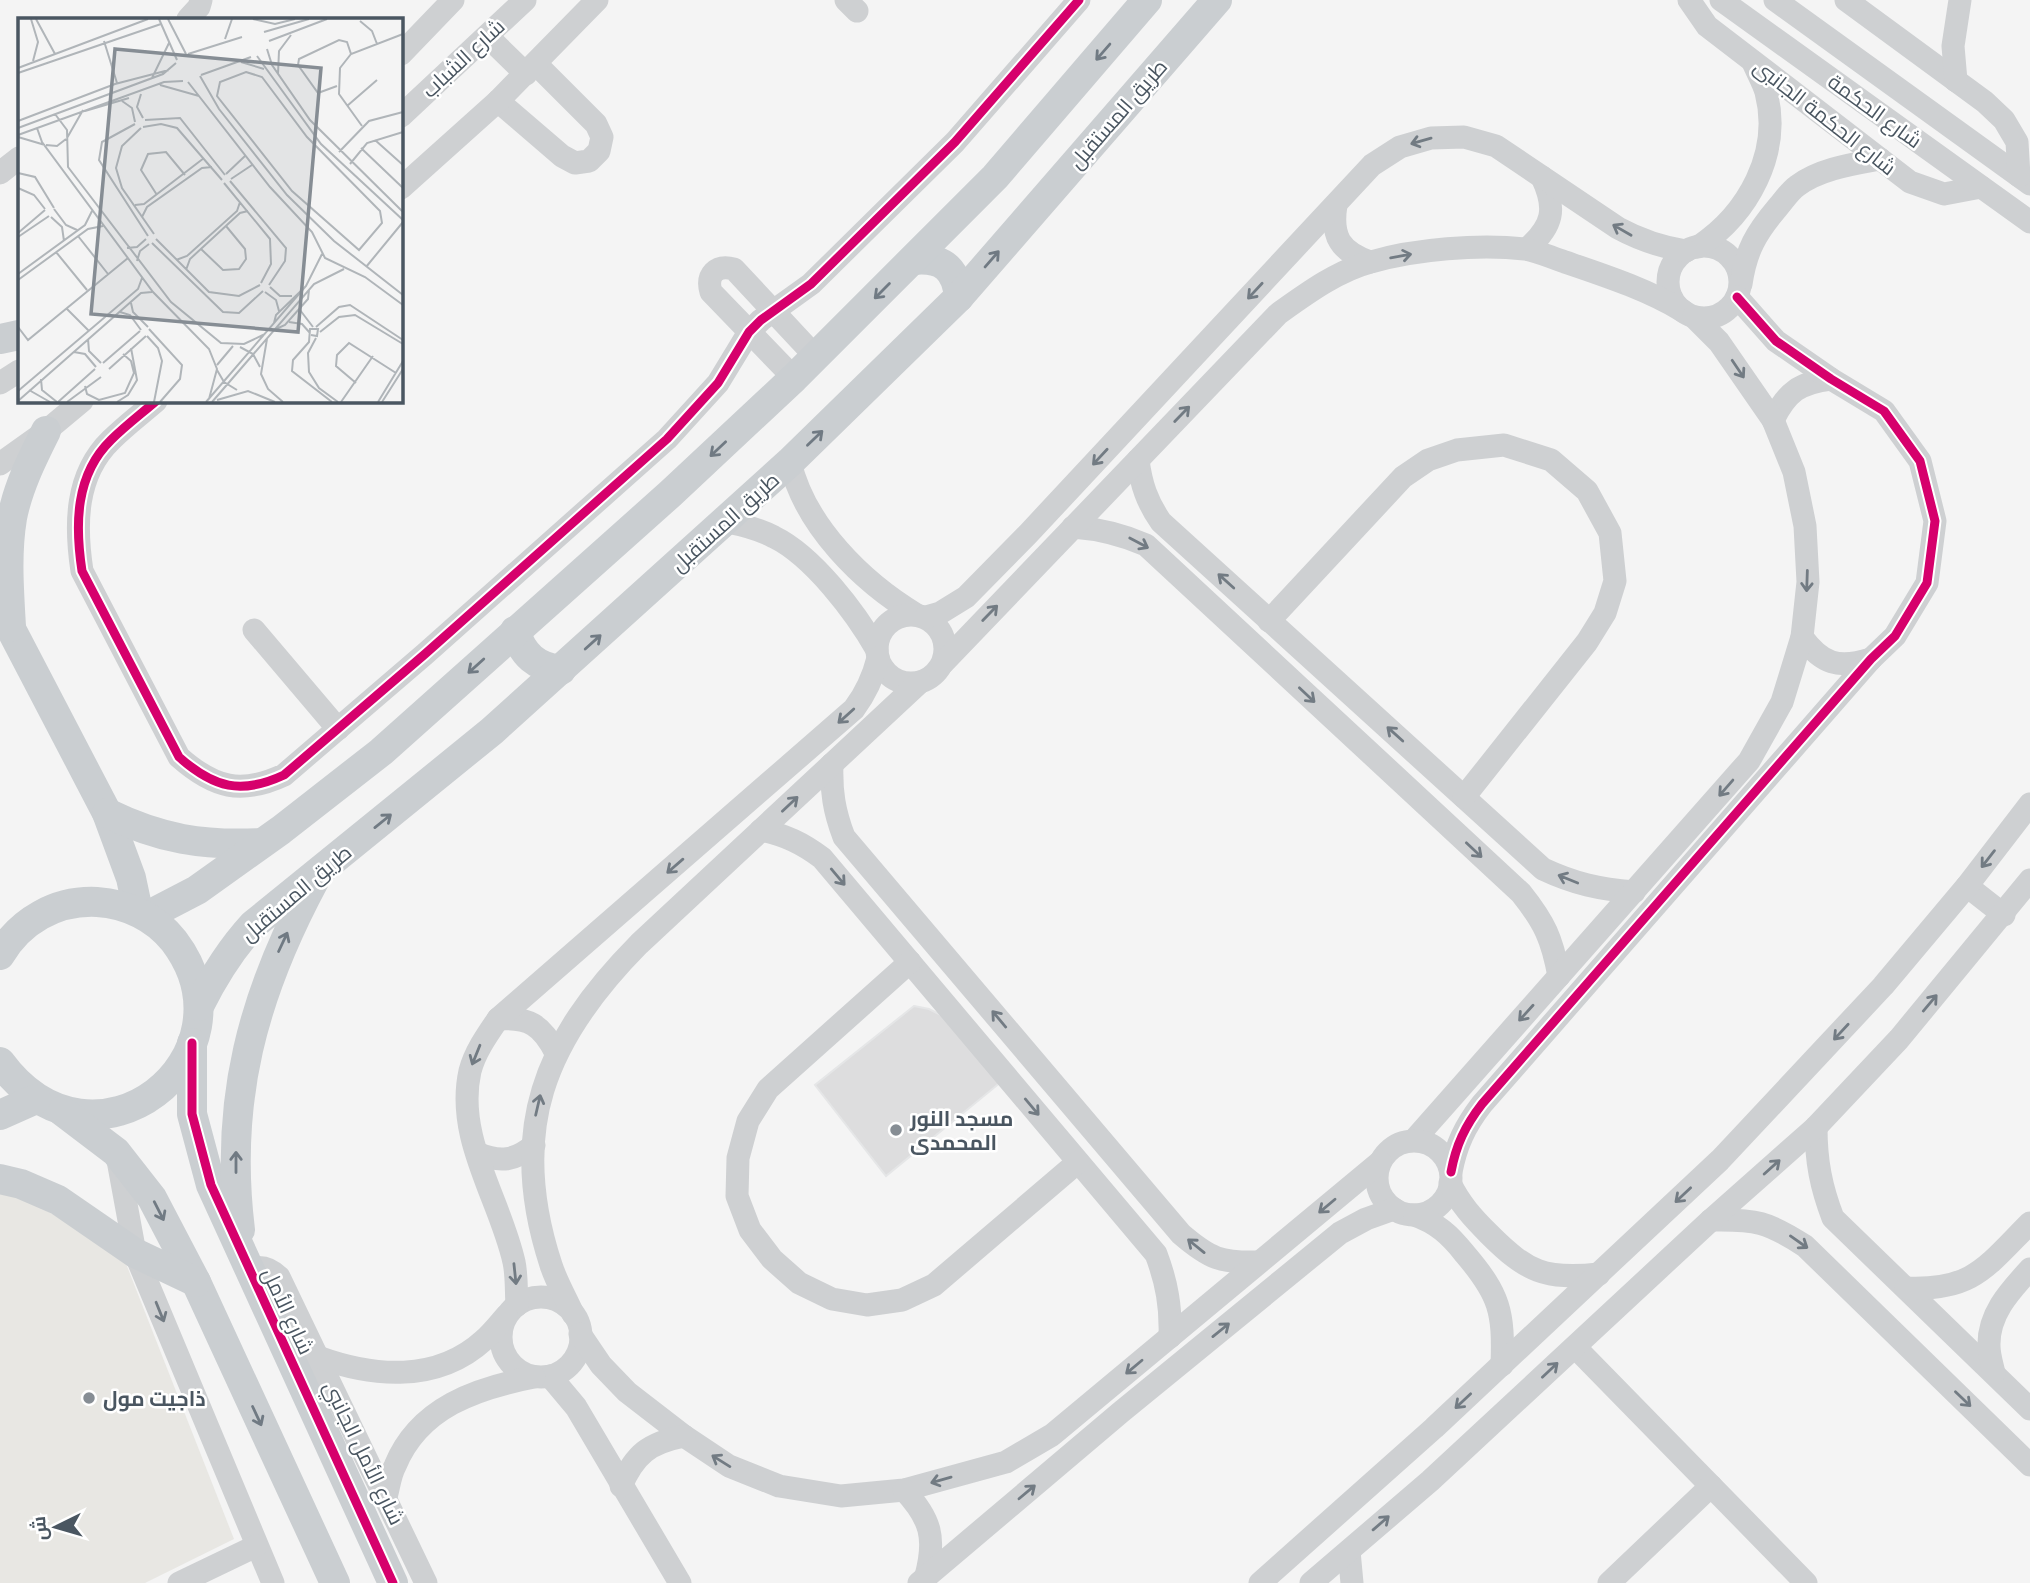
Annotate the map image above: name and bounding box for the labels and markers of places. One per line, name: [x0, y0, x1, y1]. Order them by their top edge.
place label: مسجد النور المحمدى: [909, 1106, 1013, 1155]
marker: مسجد النور المحمدى: [888, 1122, 904, 1138]
place label: ذاجيت مول: [103, 1386, 206, 1412]
marker: ذاجيت مول: [81, 1390, 97, 1406]

